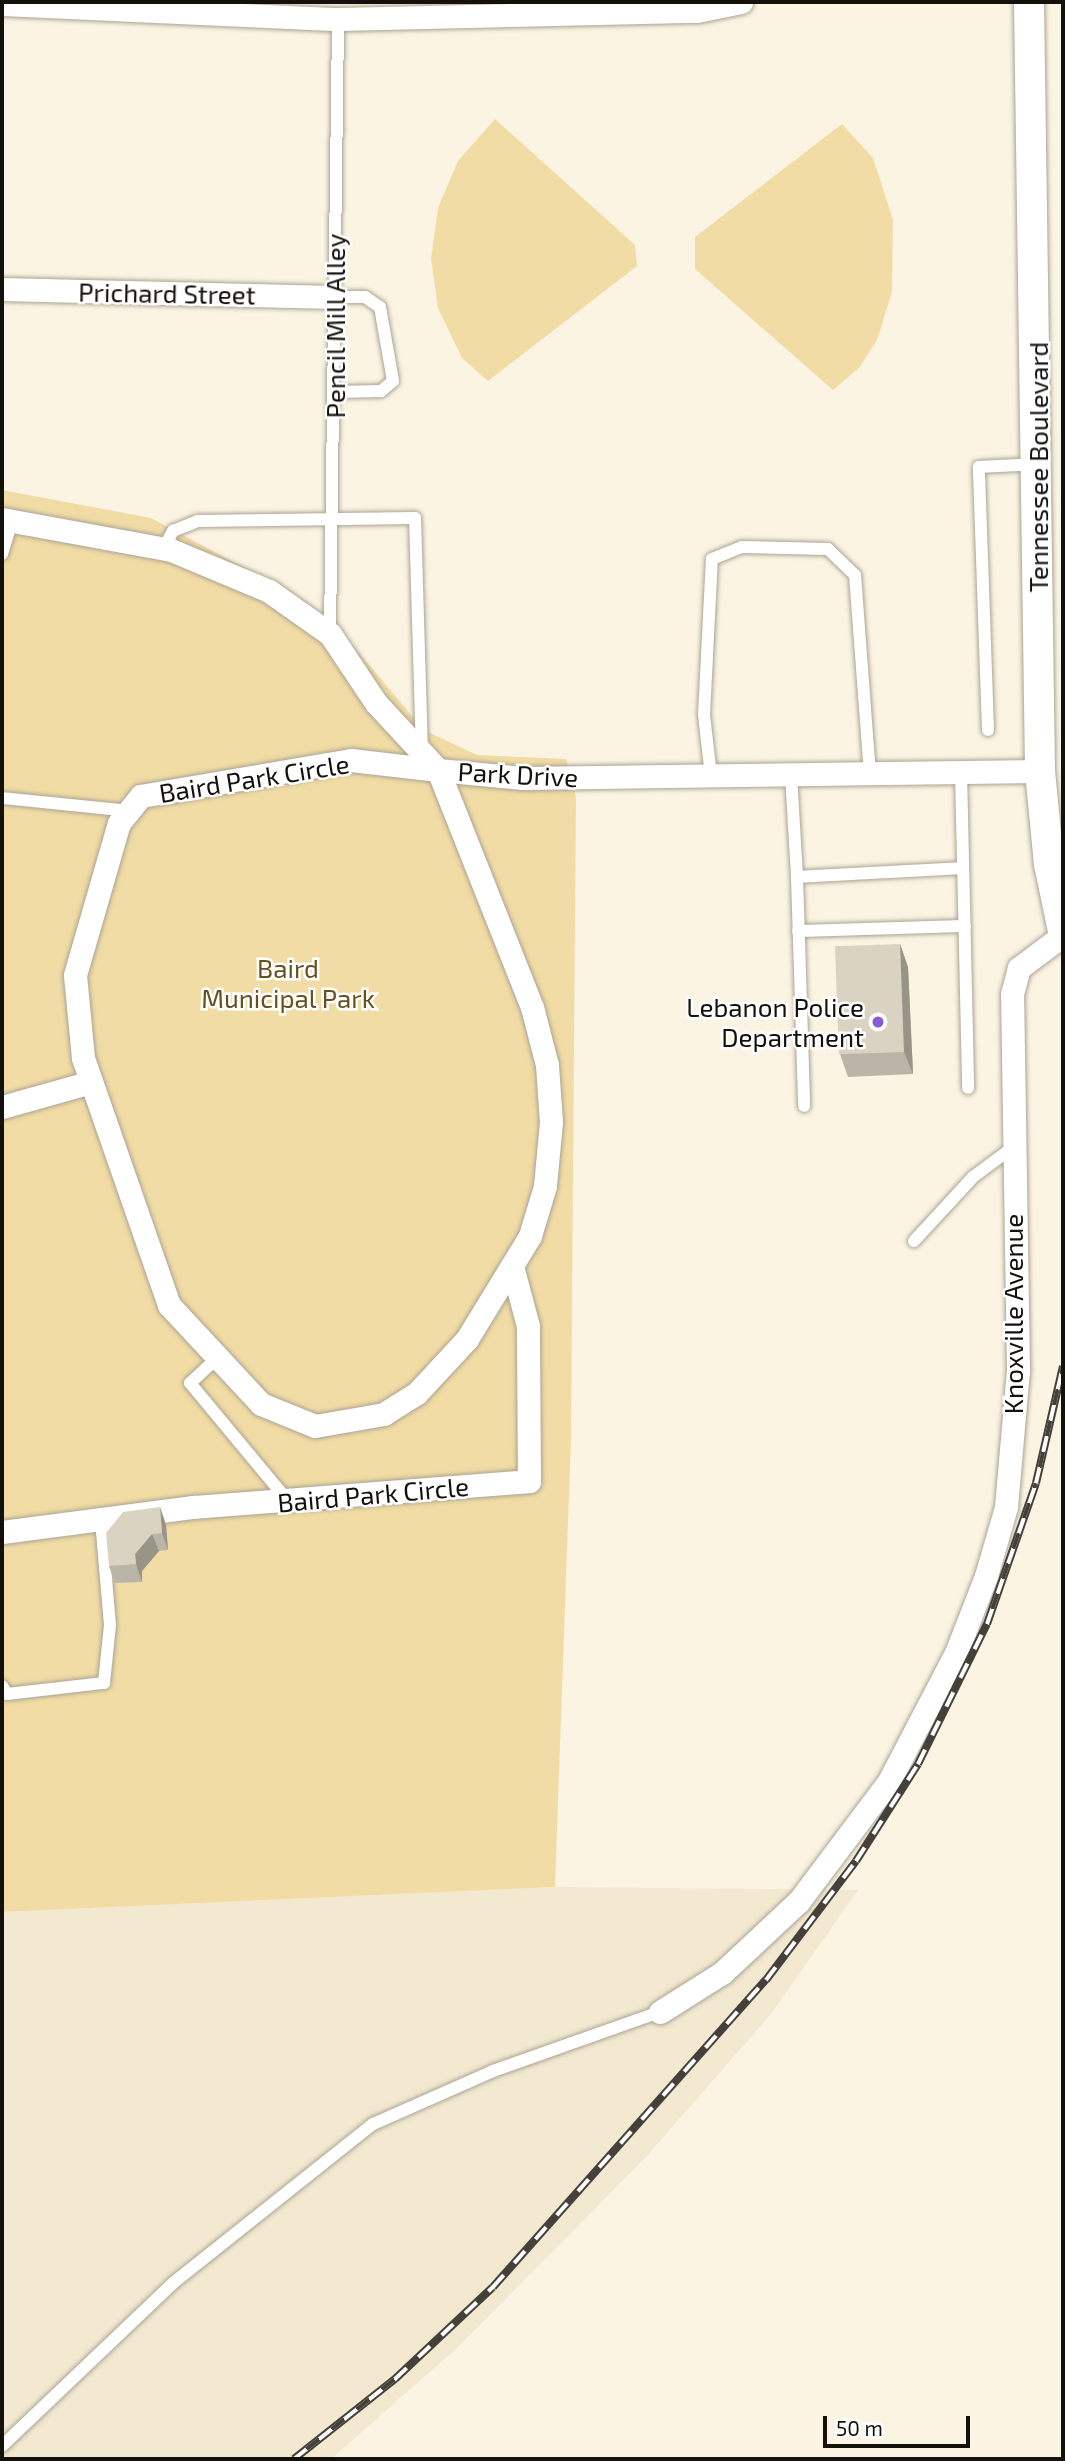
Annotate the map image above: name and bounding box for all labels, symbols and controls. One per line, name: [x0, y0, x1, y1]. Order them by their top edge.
street label: Pencil Mill Alley: [319, 233, 351, 419]
street label: Prichard Street: [78, 276, 256, 310]
street label: Tennessee Boulevard: [1022, 342, 1054, 592]
street label: Baird Park Circle: [157, 748, 351, 808]
street label: Park Drive: [457, 755, 579, 793]
park label: Baird Municipal Park: [201, 952, 375, 1014]
place label: Lebanon Police Department: [686, 991, 864, 1052]
marker: Lebanon Police Department: [870, 1014, 886, 1030]
street label: Knoxville Avenue: [997, 1213, 1029, 1415]
street label: Baird Park Circle: [276, 1470, 470, 1518]
scale bar: [827, 2402, 974, 2446]
text: 50 m: [836, 2415, 883, 2440]

